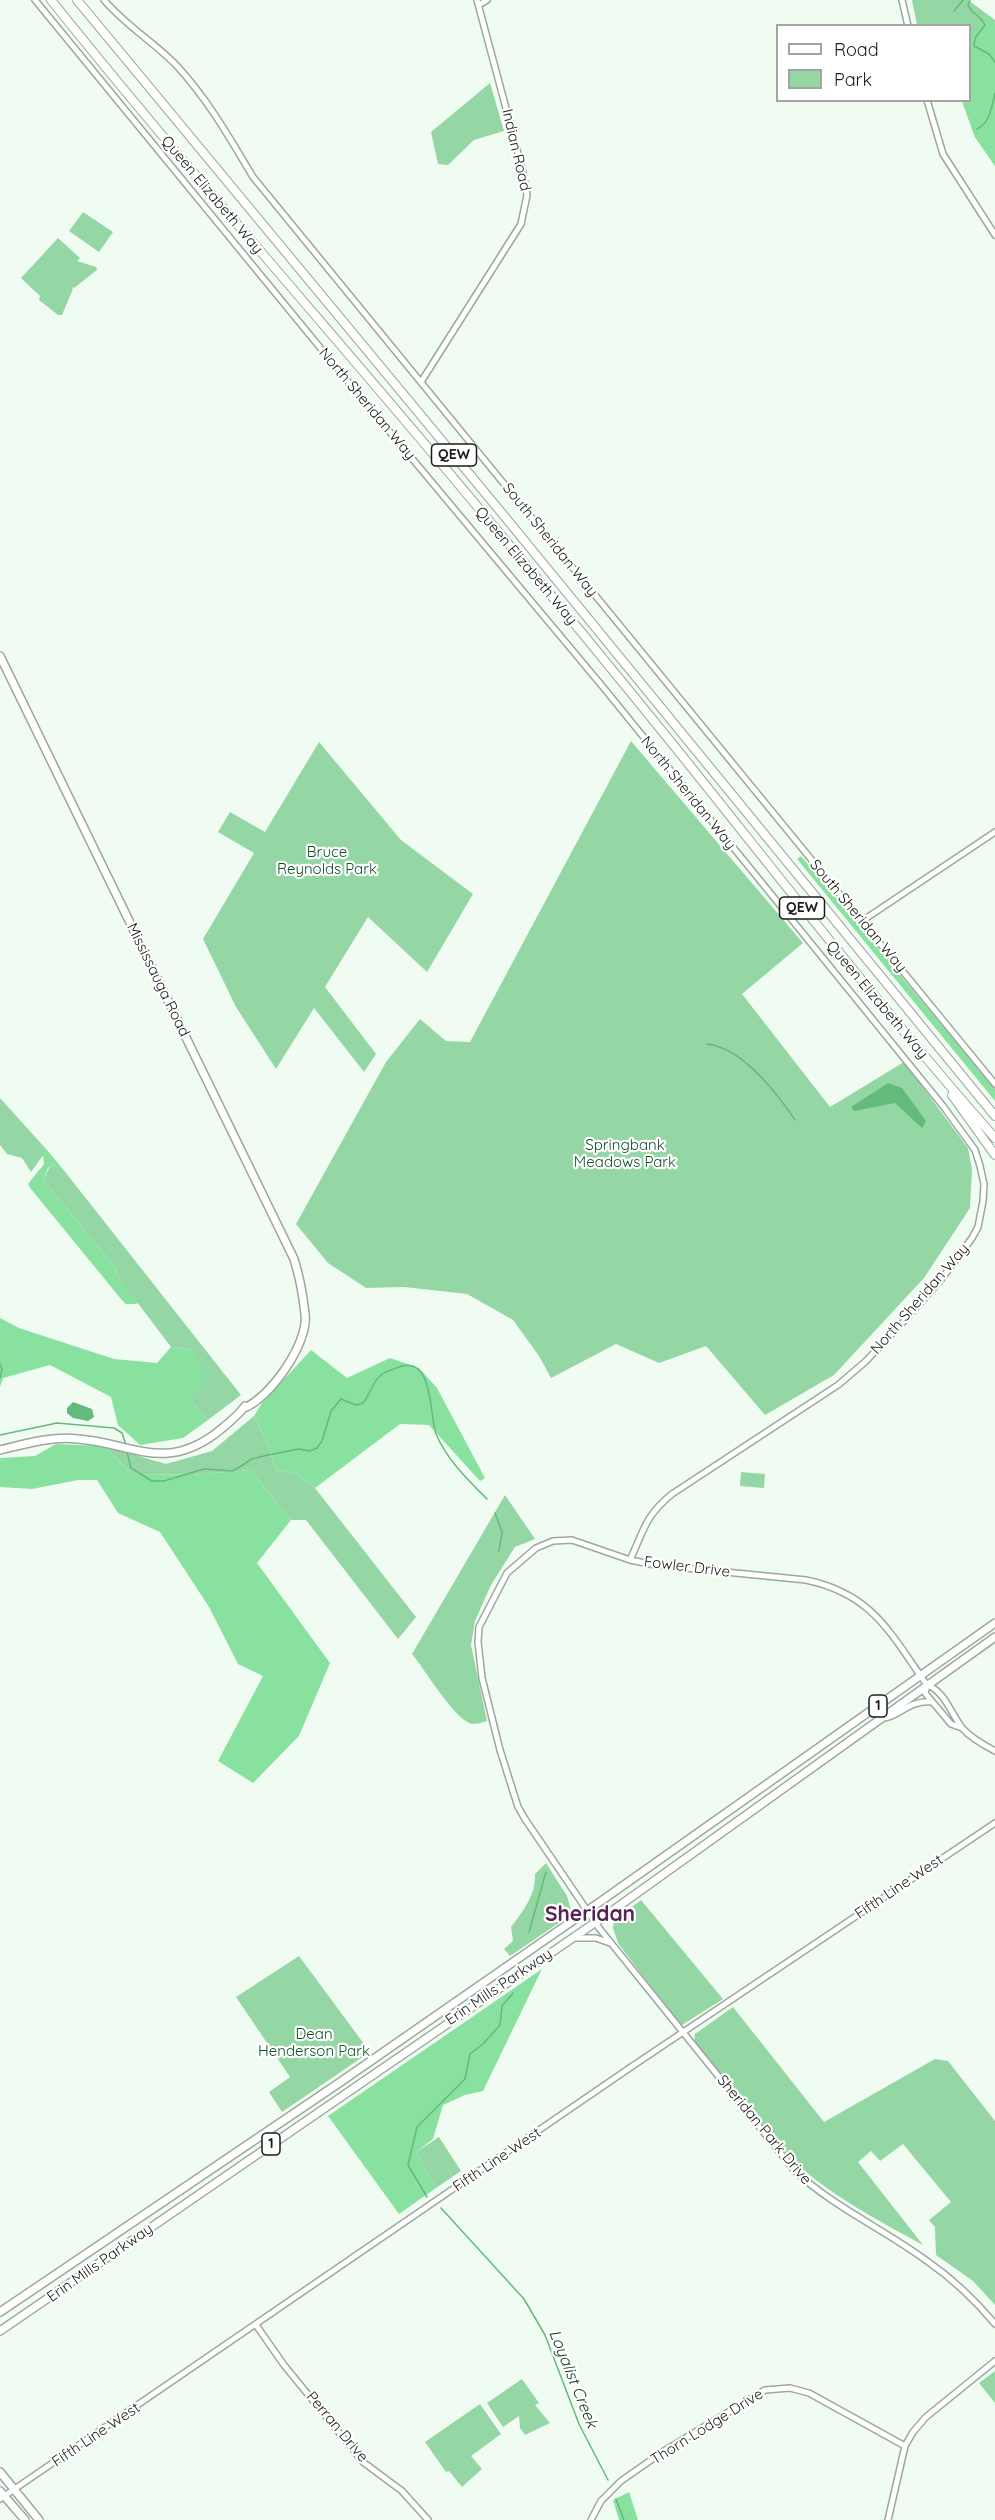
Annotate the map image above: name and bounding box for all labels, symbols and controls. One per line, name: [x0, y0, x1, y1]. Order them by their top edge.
legend: [776, 24, 971, 102]
text: Road: [834, 38, 879, 61]
text: Park: [834, 68, 872, 91]
street label: Indian Road: [498, 107, 534, 193]
street label: Queen Elizabeth Way: [157, 132, 267, 258]
street label: North Sheridan Way: [315, 344, 419, 464]
road number: QEW: [432, 444, 476, 466]
street label: South Sheridan Way: [499, 480, 601, 600]
street label: Queen Elizabeth Way: [471, 503, 581, 629]
street label: North Sheridan Way: [637, 733, 739, 853]
park label: Bruce Reynolds Park: [277, 843, 377, 878]
street label: South Sheridan Way: [806, 856, 910, 976]
road number: QEW: [780, 897, 824, 919]
street label: Mississauga Road: [123, 920, 193, 1040]
street label: Queen Elizabeth Way: [822, 937, 932, 1063]
park label: Springbank Meadows Park: [574, 1136, 676, 1171]
street label: North Sheridan Way: [867, 1240, 973, 1358]
street label: Fowler Drive: [643, 1553, 731, 1581]
road number: 1: [869, 1695, 887, 1717]
street label: Fifth Line West: [852, 1851, 946, 1923]
district label: Sheridan: [545, 1902, 635, 1928]
street label: Erin Mills Parkway: [442, 1945, 556, 2029]
park label: Dean Henderson Park: [258, 2025, 370, 2060]
street label: Sheridan Park Drive: [713, 2072, 815, 2188]
street label: Fifth Line West: [450, 2124, 544, 2196]
road number: 1: [262, 2133, 280, 2155]
street label: Erin Mills Parkway: [44, 2220, 156, 2306]
water label: Loyalist Creek: [545, 2327, 601, 2431]
street label: Thorn Lodge Drive: [648, 2385, 766, 2469]
street label: Perran Drive: [302, 2388, 372, 2466]
street label: Fifth Line West: [49, 2399, 143, 2471]

